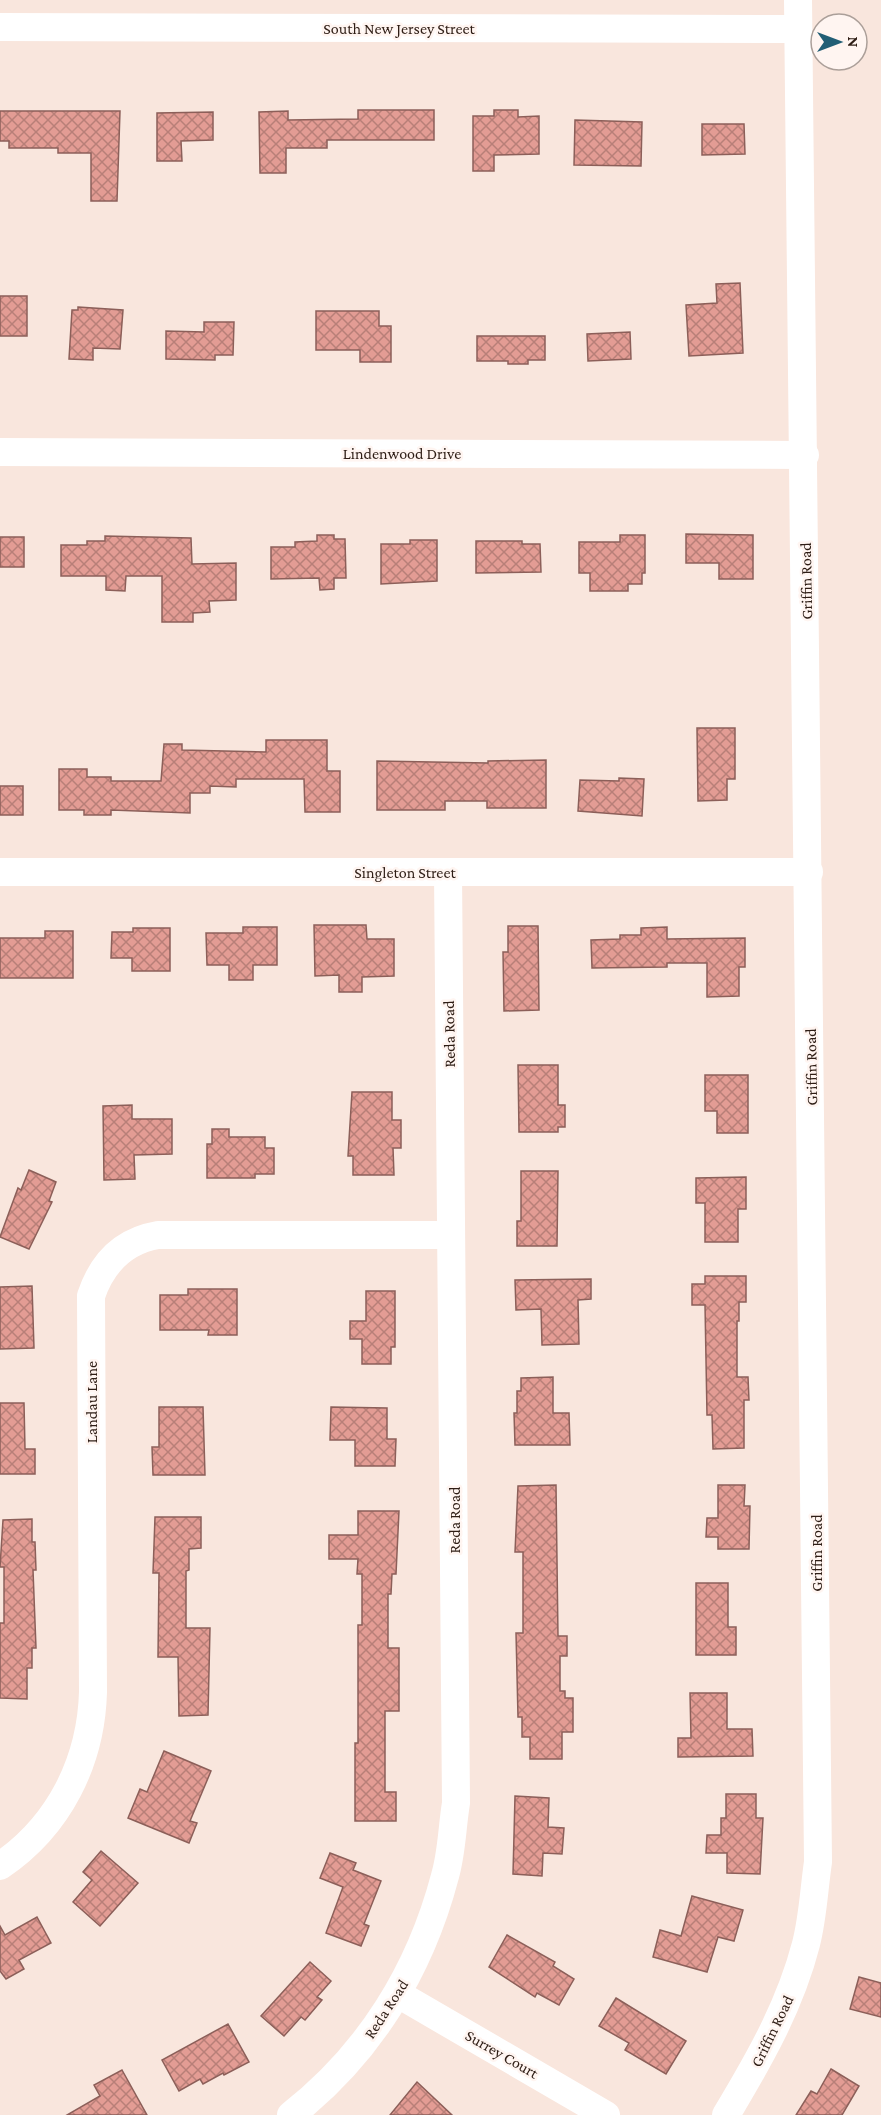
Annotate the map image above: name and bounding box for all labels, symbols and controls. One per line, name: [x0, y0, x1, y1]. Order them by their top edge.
north arrow: [809, 12, 869, 72]
street label: South New Jersey Street: [323, 20, 475, 38]
text: N: [845, 37, 862, 48]
street label: Lindenwood Drive: [343, 445, 461, 462]
street label: Griffin Road: [797, 542, 815, 620]
street label: Singleton Street: [354, 864, 456, 882]
street label: Reda Road: [440, 1000, 458, 1068]
street label: Griffin Road: [802, 1028, 820, 1106]
street label: Landau Lane: [83, 1361, 100, 1443]
street label: Reda Road: [446, 1486, 463, 1553]
street label: Griffin Road: [808, 1514, 825, 1592]
street label: Reda Road: [361, 1976, 412, 2042]
street label: Griffin Road: [747, 1992, 797, 2069]
street label: Surrey Court: [462, 2026, 542, 2083]

